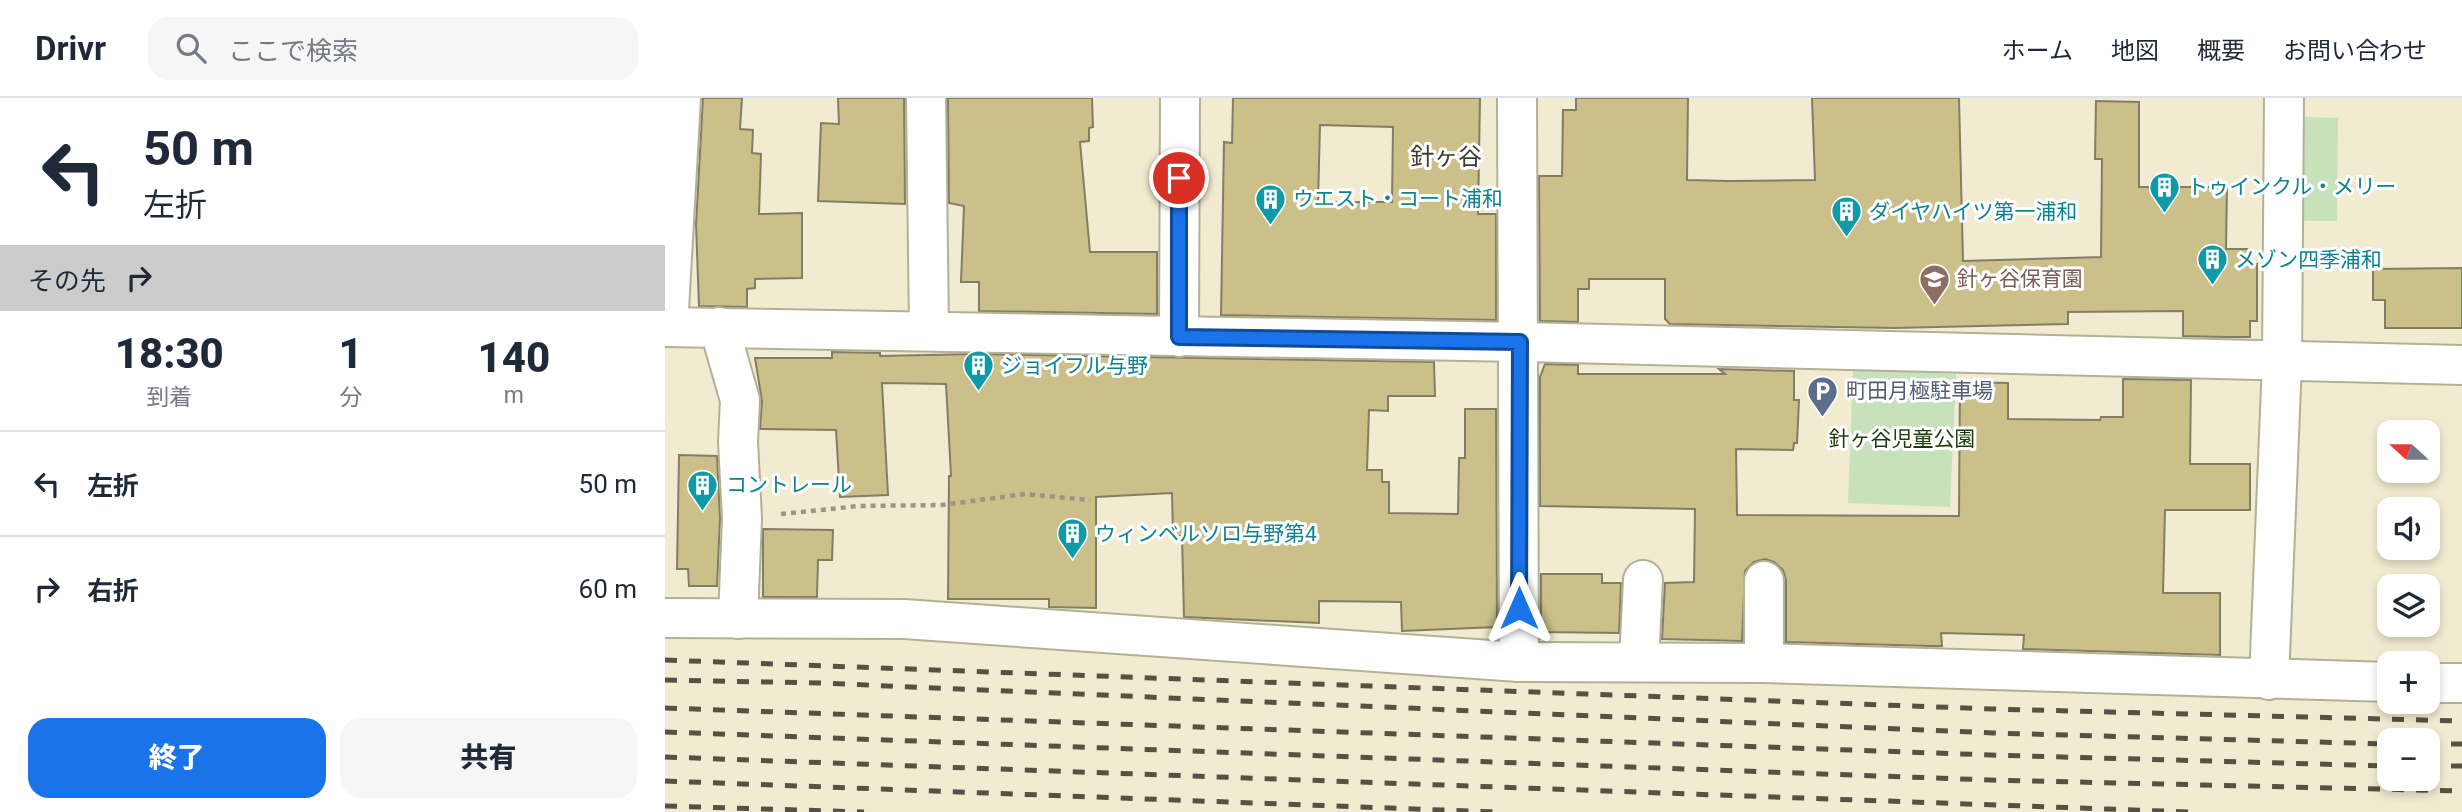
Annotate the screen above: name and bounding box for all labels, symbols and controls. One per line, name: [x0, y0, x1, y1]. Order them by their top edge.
search box: [148, 17, 638, 80]
text: Drivr: [35, 29, 106, 68]
icon: search: [172, 29, 210, 67]
text: ここで検索: [228, 36, 358, 66]
text: ホーム: [2002, 37, 2073, 65]
text: 地図: [2111, 37, 2159, 65]
text: 概要: [2197, 37, 2245, 65]
text: お問い合わせ: [2283, 37, 2427, 65]
text: 50 m: [143, 120, 254, 177]
icon: left: [28, 126, 119, 217]
district label: 針ヶ谷: [1410, 143, 1482, 171]
pin: [1149, 148, 1209, 208]
icon: arrive: [1160, 159, 1198, 197]
building icon: トゥインクル・メリー: [2147, 170, 2181, 214]
place label: トゥインクル・メリー: [2187, 175, 2396, 199]
building icon: ウエスト・コート浦和: [1253, 182, 1287, 226]
text: 左折: [143, 186, 207, 224]
place label: ウエスト・コート浦和: [1293, 187, 1503, 211]
building icon: ダイヤハイツ第一浦和: [1829, 195, 1863, 239]
place label: ダイヤハイツ第一浦和: [1869, 200, 2078, 224]
building icon: メゾン四季浦和: [2195, 243, 2229, 287]
place label: メゾン四季浦和: [2235, 248, 2382, 272]
icon: right: [120, 259, 158, 297]
school or university icon: 針ヶ谷保育園: [1917, 262, 1951, 306]
text: その先: [28, 266, 106, 296]
place label: 針ヶ谷保育園: [1957, 267, 2083, 291]
text: 18:30: [115, 329, 224, 378]
text: 1: [339, 329, 363, 378]
text: 140: [478, 333, 550, 382]
building icon: ジョイフル与野: [961, 349, 995, 393]
place label: ジョイフル与野: [1001, 354, 1148, 378]
parking icon: 町田月極駐車場: [1806, 374, 1840, 418]
place label: 町田月極駐車場: [1846, 379, 1993, 403]
text: m: [504, 382, 524, 409]
text: 到着: [146, 384, 192, 411]
text: 分: [339, 384, 362, 411]
north arrow: [2377, 420, 2439, 483]
map controls: [2377, 420, 2440, 791]
park label: 針ヶ谷児童公園: [1829, 427, 1976, 451]
icon: left: [28, 465, 66, 503]
building icon: コントレール: [686, 468, 720, 512]
text: 50 m: [579, 469, 637, 499]
text: 左折: [87, 471, 139, 501]
place label: コントレール: [726, 473, 852, 497]
button: sound: [2377, 497, 2440, 560]
building icon: ウィンベルソロ与野第4: [1055, 517, 1089, 561]
place label: ウィンベルソロ与野第4: [1095, 522, 1317, 546]
icon: right: [28, 570, 66, 608]
position arrow: [1482, 571, 1556, 645]
text: 60 m: [579, 574, 637, 604]
button: layers: [2377, 574, 2440, 637]
text: 右折: [87, 576, 139, 606]
button: +: [2377, 651, 2440, 714]
button: 終了: [28, 718, 326, 798]
button: 共有: [340, 718, 637, 798]
button: −: [2377, 728, 2440, 791]

